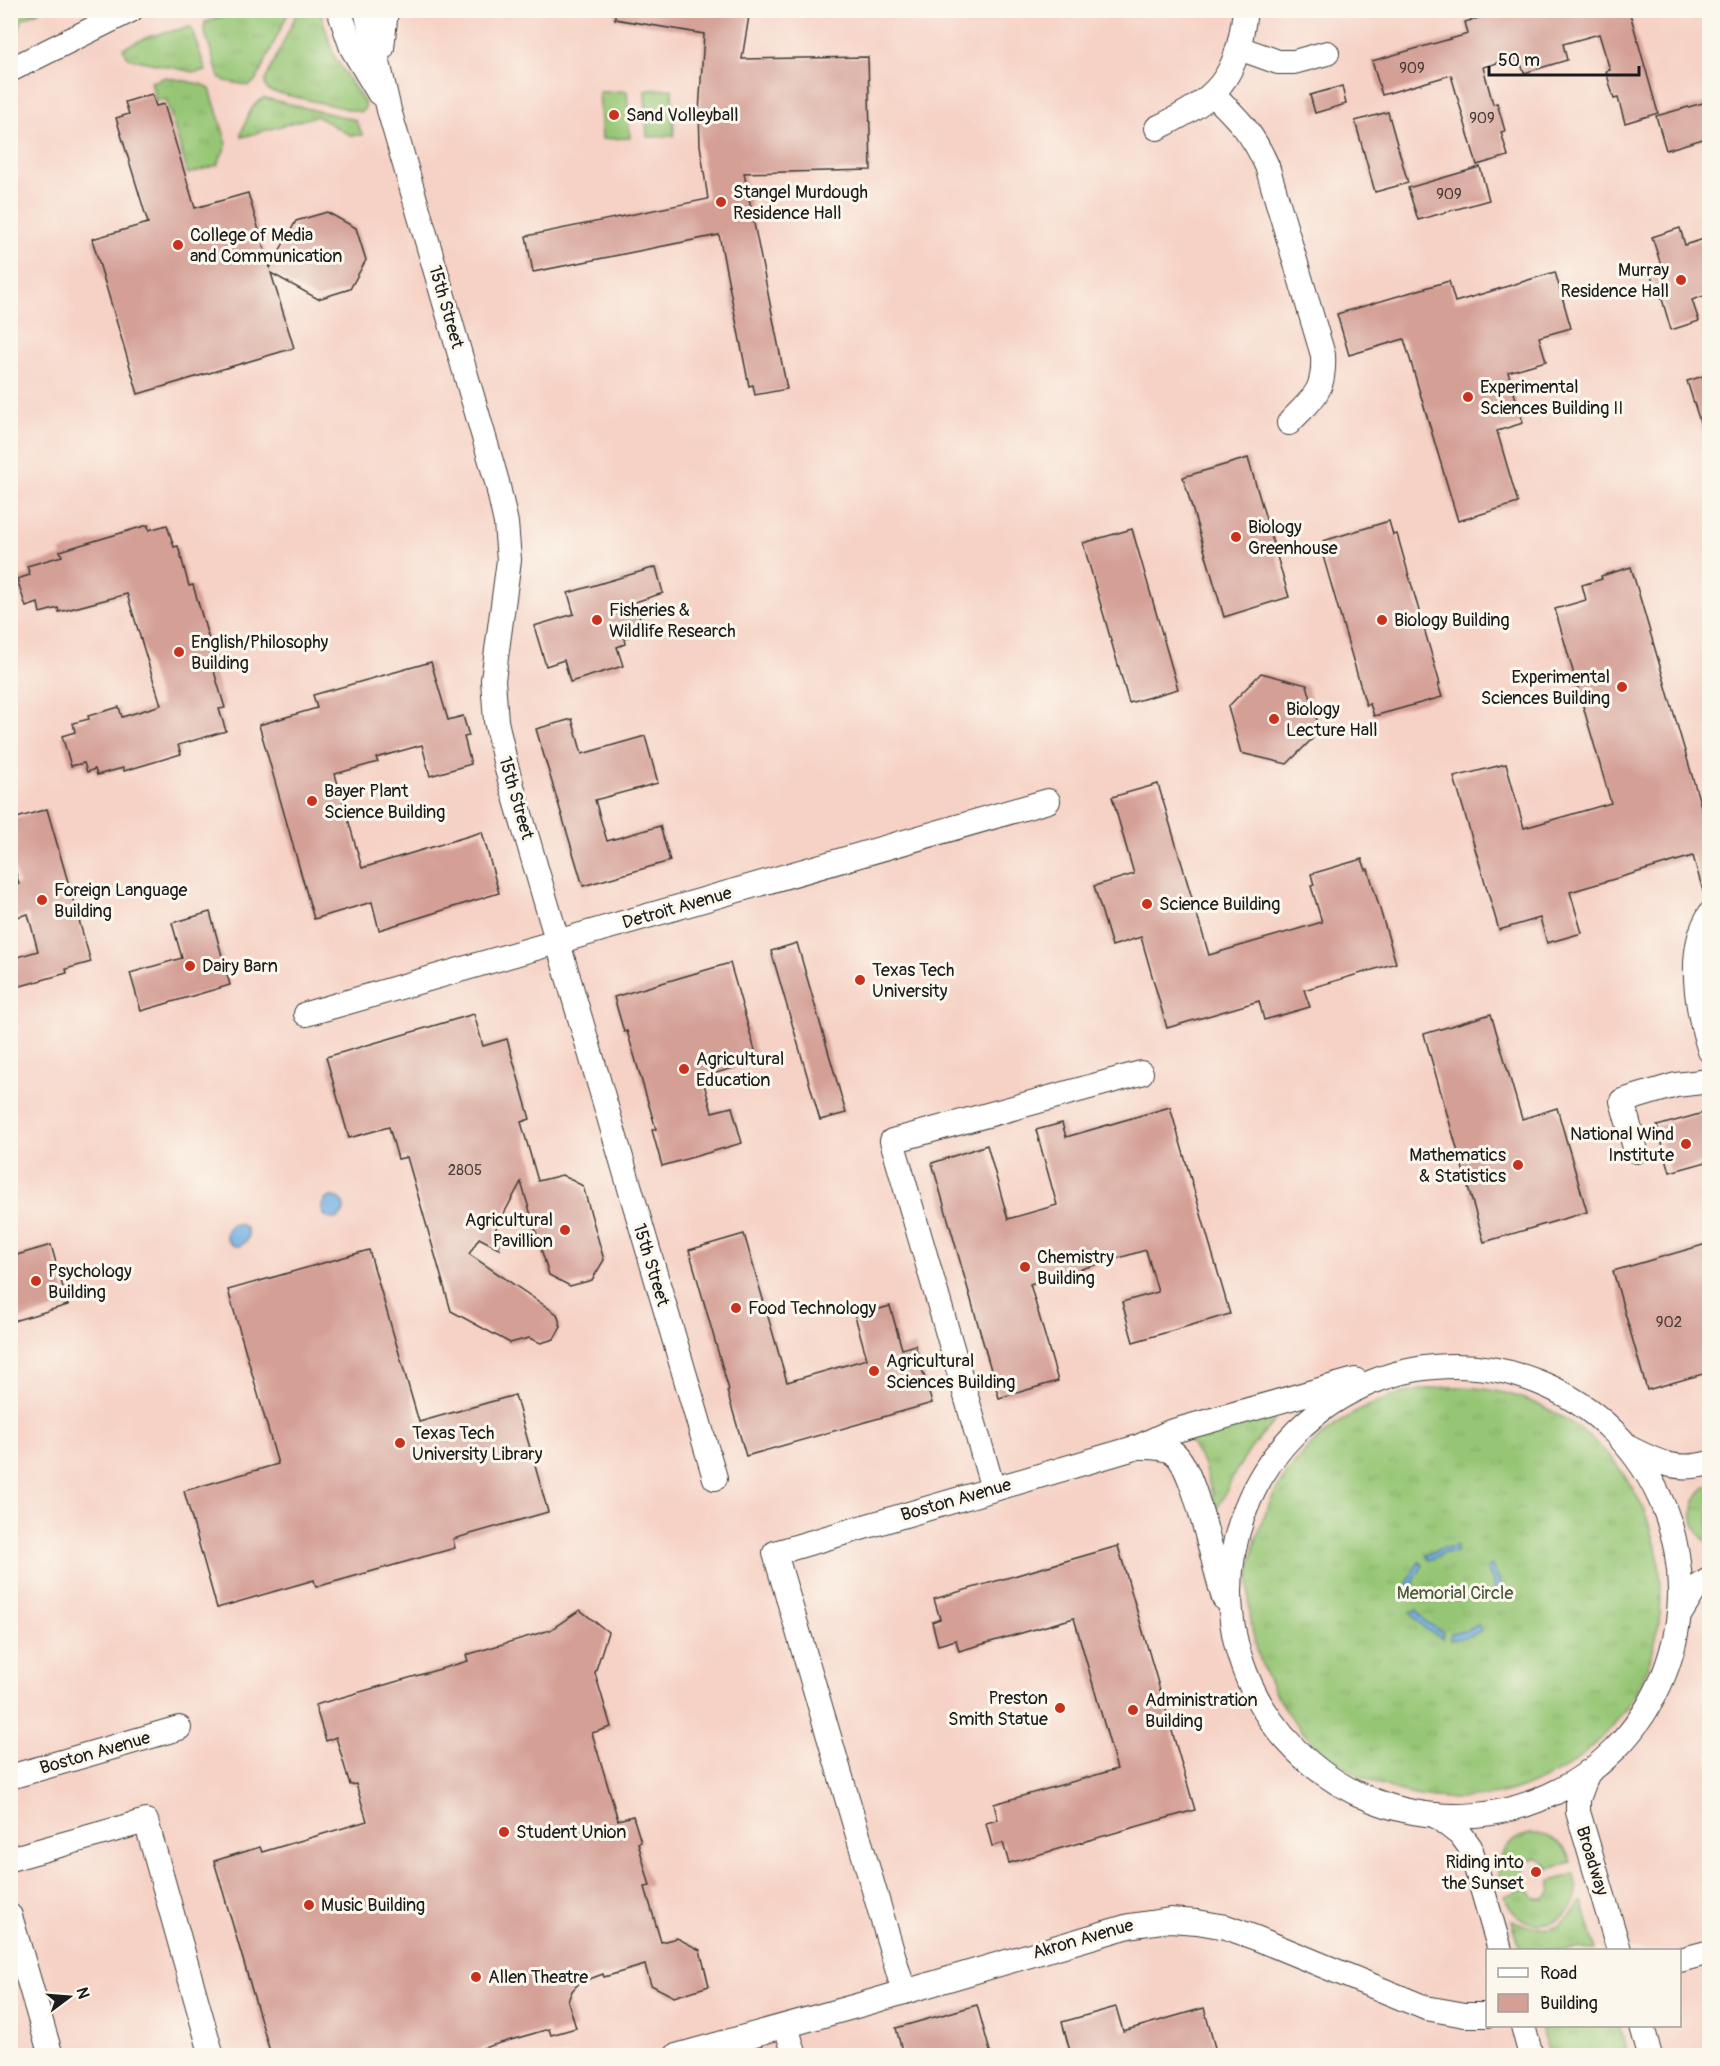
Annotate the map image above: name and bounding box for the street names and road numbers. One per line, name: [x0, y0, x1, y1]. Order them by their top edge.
street label: 15th Street: [423, 263, 469, 352]
street label: 15th Street: [493, 754, 539, 843]
street label: Detroit Avenue: [620, 881, 735, 935]
street label: 15th Street: [628, 1221, 675, 1310]
street label: Boston Avenue: [898, 1473, 1014, 1527]
street label: Boston Avenue: [37, 1726, 153, 1780]
street label: Broadway: [1571, 1824, 1614, 1899]
street label: Akron Avenue: [1030, 1914, 1136, 1964]

